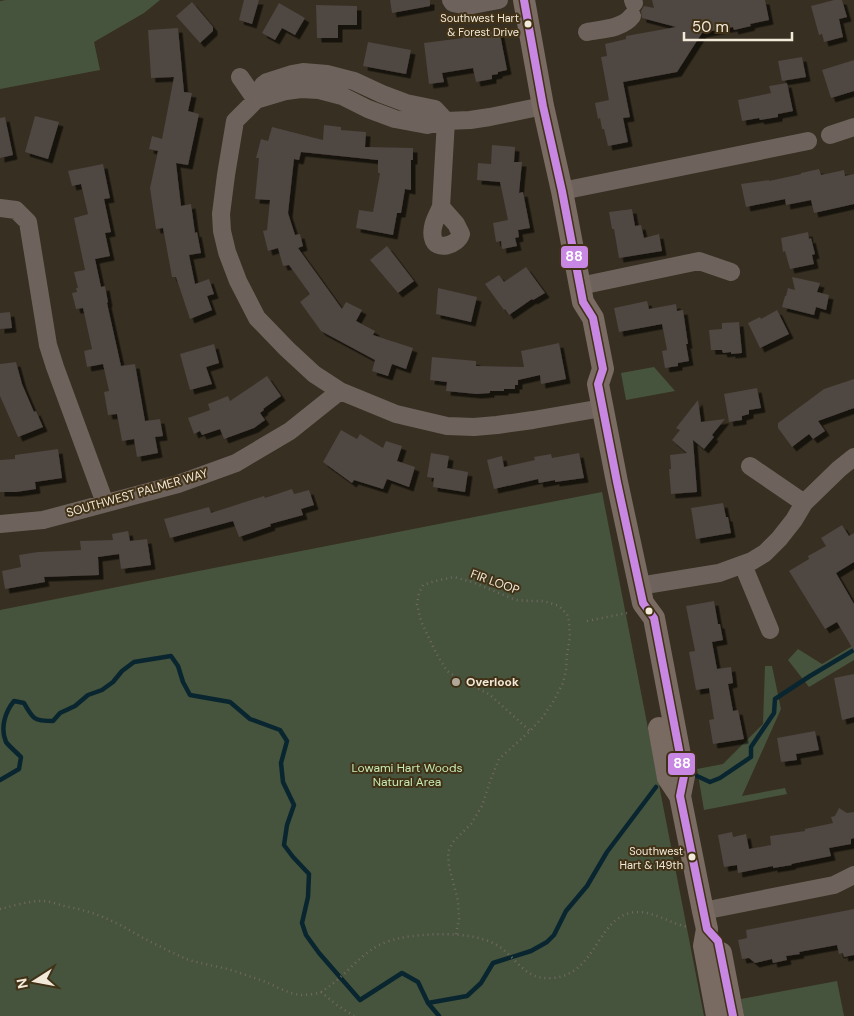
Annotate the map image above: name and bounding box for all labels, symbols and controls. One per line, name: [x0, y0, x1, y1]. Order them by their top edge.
scale bar: [684, 10, 792, 42]
place label: Southwest Hart & Forest Drive: [440, 11, 519, 39]
text: 50 m: [692, 17, 729, 37]
marker: Southwest Hart & Forest Drive: [523, 19, 533, 29]
line badge: 88: [560, 245, 589, 269]
text: 88: [565, 247, 583, 265]
street label: SOUTHWEST PALMER WAY: [64, 465, 210, 521]
street label: FIR LOOP: [468, 566, 522, 598]
unlabelled marker: [644, 606, 654, 616]
place label: Overlook: [466, 674, 519, 690]
marker: Overlook: [450, 676, 462, 688]
line badge: 88: [667, 752, 696, 776]
text: 88: [673, 754, 691, 772]
park label: Lowami Hart Woods Natural Area: [351, 760, 463, 790]
place label: Southwest Hart & 149th: [620, 844, 683, 872]
marker: Southwest Hart & 149th: [687, 852, 697, 862]
north arrow: [10, 956, 60, 1006]
text: N: [12, 977, 32, 990]

